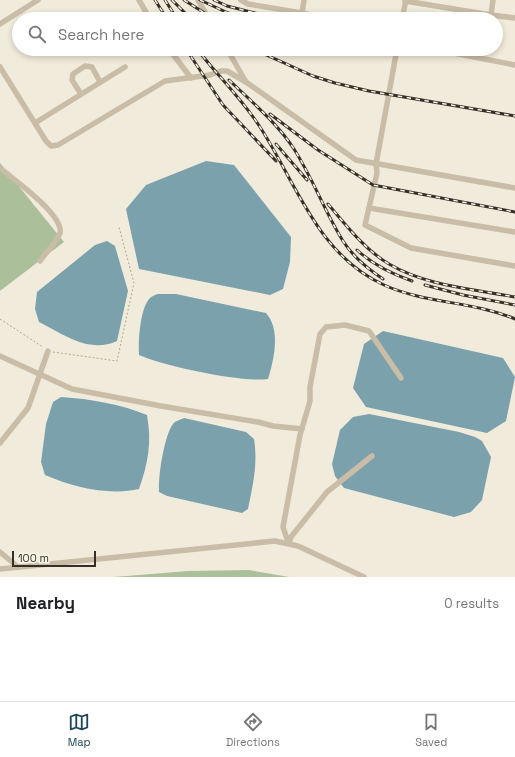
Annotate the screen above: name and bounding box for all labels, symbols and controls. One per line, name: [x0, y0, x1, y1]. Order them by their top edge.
search box: [12, 12, 503, 56]
icon: search: [26, 23, 48, 45]
text: Search here: [58, 25, 144, 44]
scale bar: [12, 549, 96, 568]
text: 100 m: [18, 551, 49, 565]
text: Nearby: [16, 592, 75, 614]
text: 0 results: [444, 595, 499, 612]
tab: Map: [68, 711, 91, 749]
tab: Directions: [226, 711, 280, 749]
tab: Saved: [415, 711, 447, 749]

